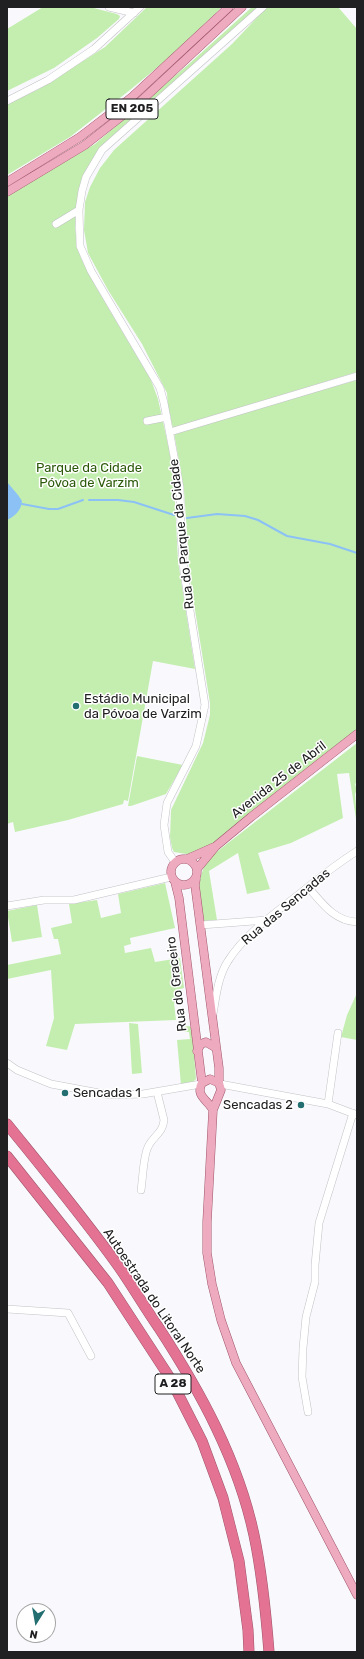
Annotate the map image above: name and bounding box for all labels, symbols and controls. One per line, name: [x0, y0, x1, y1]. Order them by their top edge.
road number: EN 205: [106, 99, 158, 119]
street label: Rua do Parque da Cidade: [166, 458, 198, 610]
park label: Parque da Cidade Póvoa de Varzim: [36, 460, 142, 491]
place label: Estádio Municipal da Póvoa de Varzim: [84, 691, 202, 722]
marker: Estádio Municipal da Póvoa de Varzim: [71, 701, 81, 711]
street label: Avenida 25 de Abril: [228, 738, 330, 822]
street label: Rua das Sencadas: [239, 865, 333, 949]
street label: Rua do Graceiro: [163, 935, 191, 1033]
place label: Sencadas 1: [73, 1085, 141, 1101]
marker: Sencadas 1: [60, 1088, 70, 1098]
place label: Sencadas 2: [223, 1097, 293, 1113]
marker: Sencadas 2: [296, 1100, 306, 1110]
street label: Autoestrada do Litoral Norte: [100, 1225, 208, 1377]
road number: A 28: [155, 1374, 191, 1394]
north arrow: [16, 1603, 56, 1643]
text: N: [29, 1627, 39, 1641]

